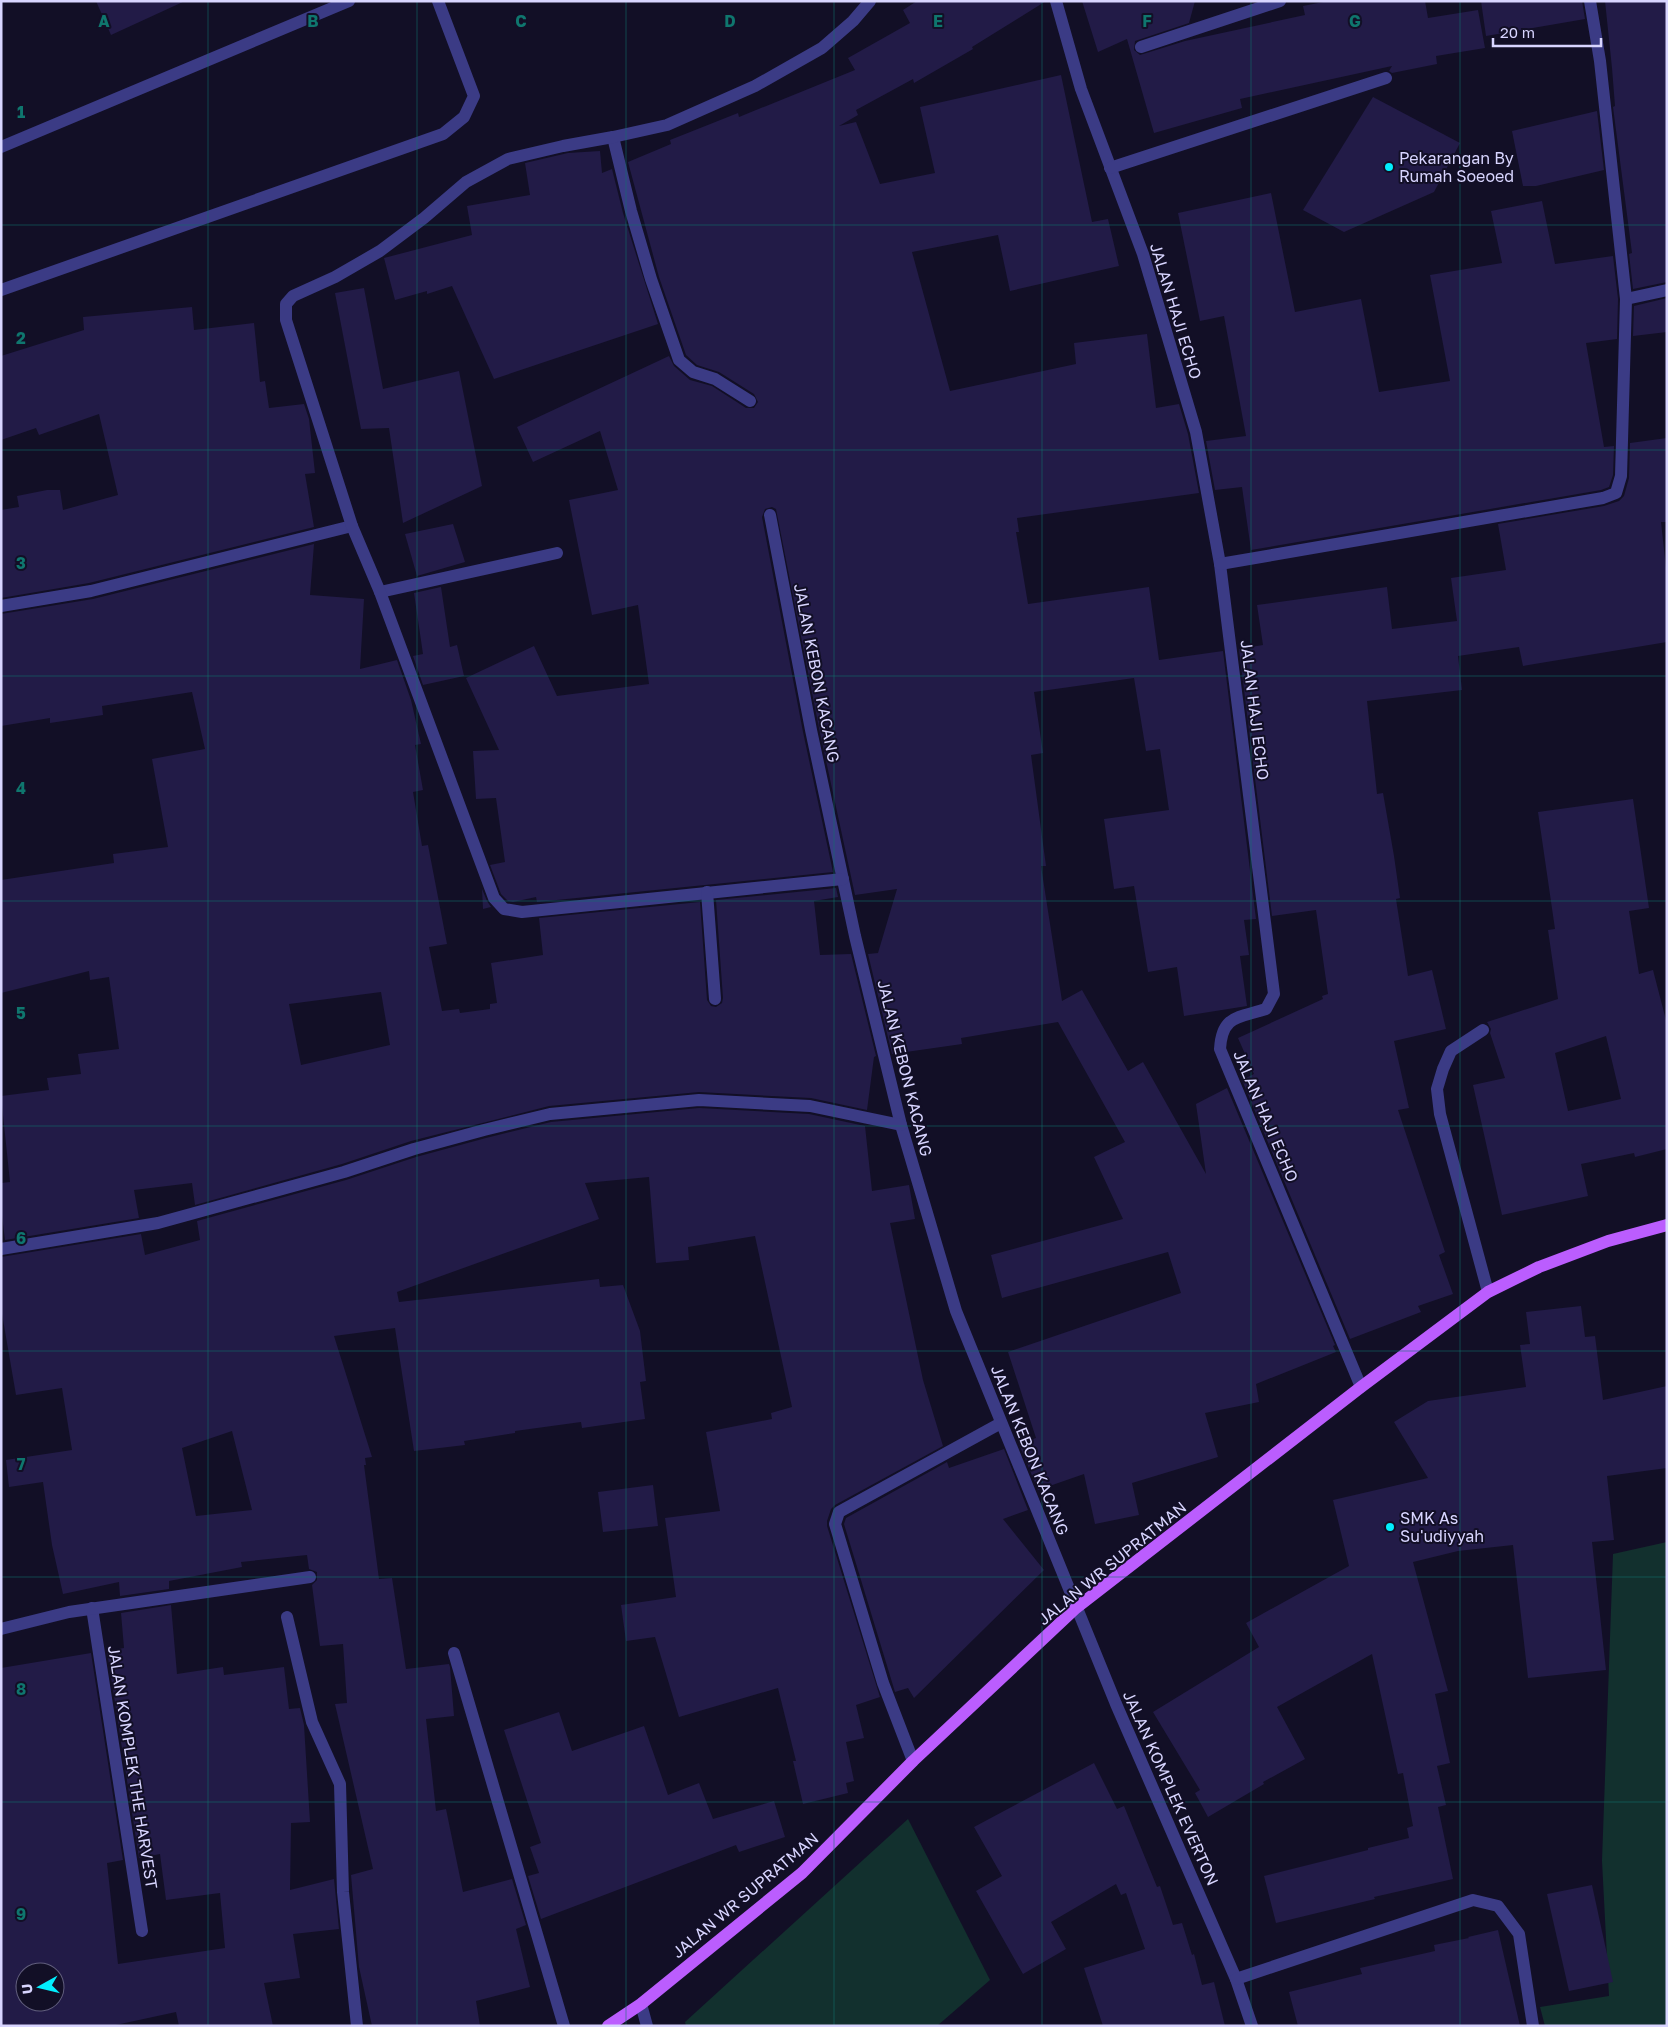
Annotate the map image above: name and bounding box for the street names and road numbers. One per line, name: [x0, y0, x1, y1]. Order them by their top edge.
street label: JALAN HAJI ECHO: [1146, 241, 1206, 381]
street label: JALAN KEBON KACANG: [790, 582, 844, 764]
street label: JALAN HAJI ECHO: [1236, 639, 1274, 781]
street label: JALAN KEBON KACANG: [873, 978, 937, 1158]
street label: JALAN HAJI ECHO: [1229, 1047, 1303, 1185]
street label: JALAN KEBON KACANG: [987, 1362, 1073, 1538]
street label: JALAN WR SUPRATMAN: [1034, 1497, 1190, 1629]
street label: JALAN KOMPLEK THE HARVEST: [104, 1644, 162, 1890]
street label: JALAN KOMPLEK EVERTON: [1119, 1688, 1223, 1888]
street label: JALAN WR SUPRATMAN: [668, 1828, 822, 1962]

